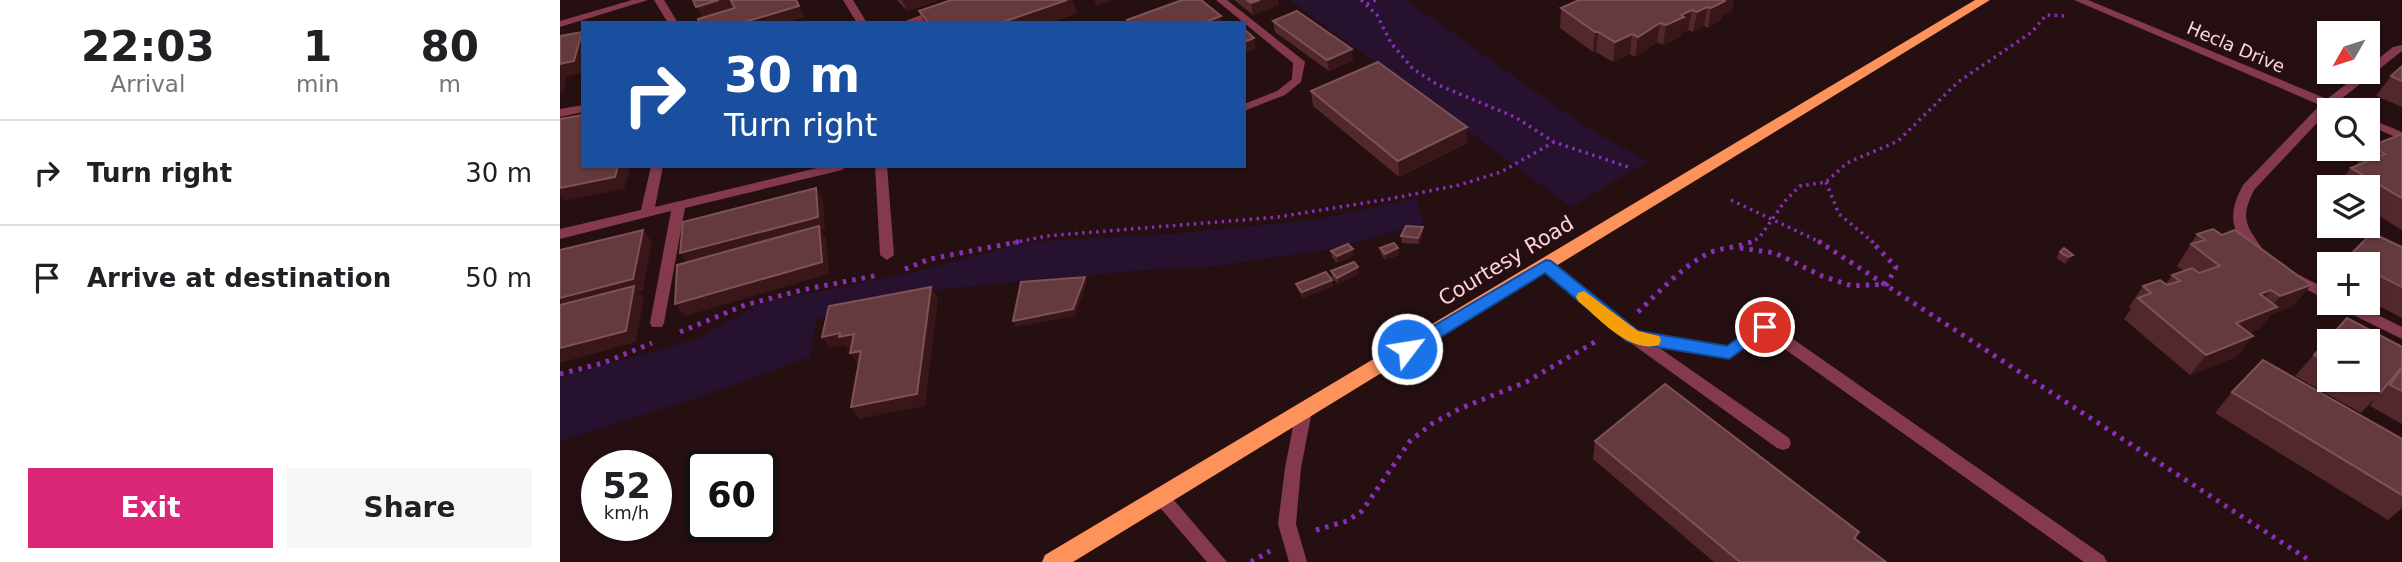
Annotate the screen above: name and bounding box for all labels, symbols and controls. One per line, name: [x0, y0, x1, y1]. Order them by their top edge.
street label: Hecla Drive: [2184, 17, 2288, 77]
north arrow: [2317, 21, 2380, 84]
map controls: [2317, 21, 2380, 392]
text: 22:03: [81, 22, 215, 71]
text: 1: [303, 22, 332, 71]
text: 80: [420, 22, 479, 71]
text: 30 m: [724, 47, 860, 104]
icon: right: [609, 49, 700, 140]
text: Arrival: [111, 71, 185, 97]
text: min: [296, 71, 339, 97]
text: m: [438, 71, 461, 97]
button: search: [2317, 98, 2380, 161]
text: Turn right: [724, 106, 877, 144]
icon: right: [28, 154, 66, 192]
text: Turn right: [87, 158, 232, 188]
text: 30 m: [465, 158, 532, 188]
button: layers: [2317, 175, 2380, 238]
street label: Courtesy Road: [1434, 211, 1578, 311]
button: +: [2317, 252, 2380, 315]
icon: arrive: [28, 259, 66, 297]
text: Arrive at destination: [87, 263, 391, 293]
text: 50 m: [465, 263, 532, 293]
pin: [1735, 297, 1795, 357]
icon: arrive: [1746, 308, 1784, 346]
position arrow: [1370, 312, 1444, 386]
button: −: [2317, 329, 2380, 392]
speed limit sign: 60: [686, 450, 777, 541]
text: 52: [602, 466, 651, 506]
button: Exit: [28, 468, 273, 548]
button: Share: [287, 468, 532, 548]
text: km/h: [604, 502, 649, 523]

